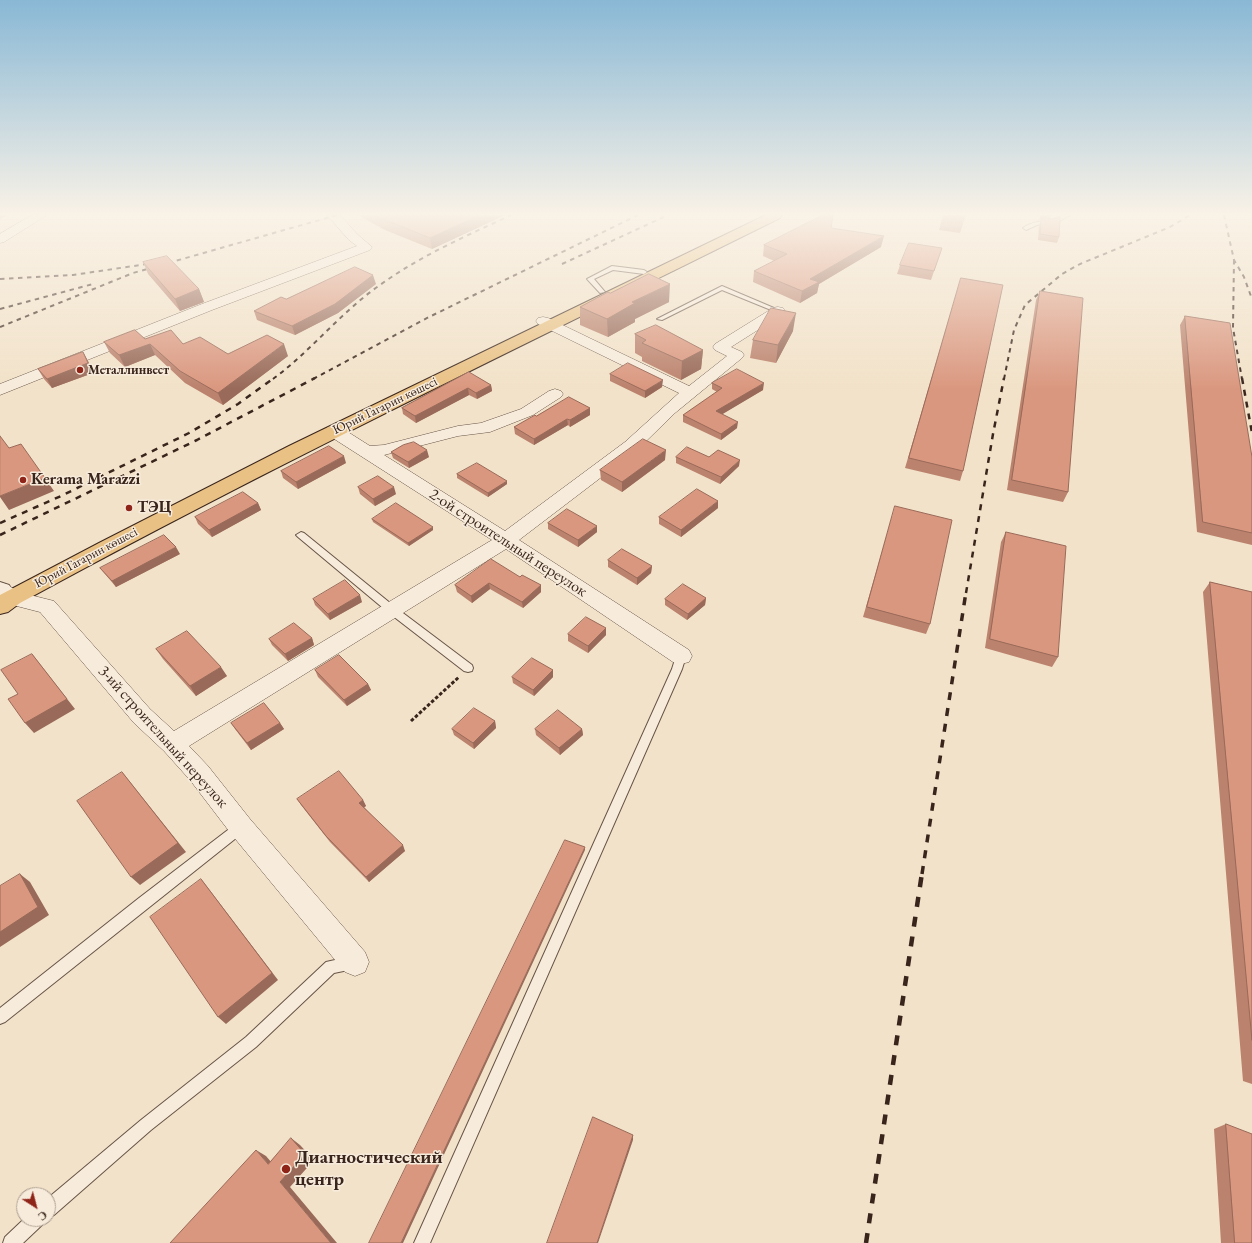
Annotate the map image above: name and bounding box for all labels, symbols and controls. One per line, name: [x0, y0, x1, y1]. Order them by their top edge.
place label: Металлинвест: [88, 362, 169, 378]
marker: Металлинвест: [75, 365, 85, 375]
street label: Юрий Гагарин көшесі: [330, 374, 440, 438]
place label: Kerama Marazzi: [31, 470, 140, 490]
marker: Kerama Marazzi: [18, 475, 28, 485]
street label: 2-ой строительный переулок: [425, 485, 591, 601]
place label: ТЭЦ: [137, 498, 171, 518]
marker: ТЭЦ: [124, 503, 134, 513]
street label: Юрий Гагарин көшесі: [32, 524, 140, 592]
street label: 3-ий строительный переулок: [94, 662, 232, 812]
place label: Диагностический центр: [295, 1147, 443, 1191]
marker: Диагностический центр: [280, 1163, 292, 1175]
north arrow: [16, 1187, 56, 1227]
text: С: [35, 1208, 50, 1224]

